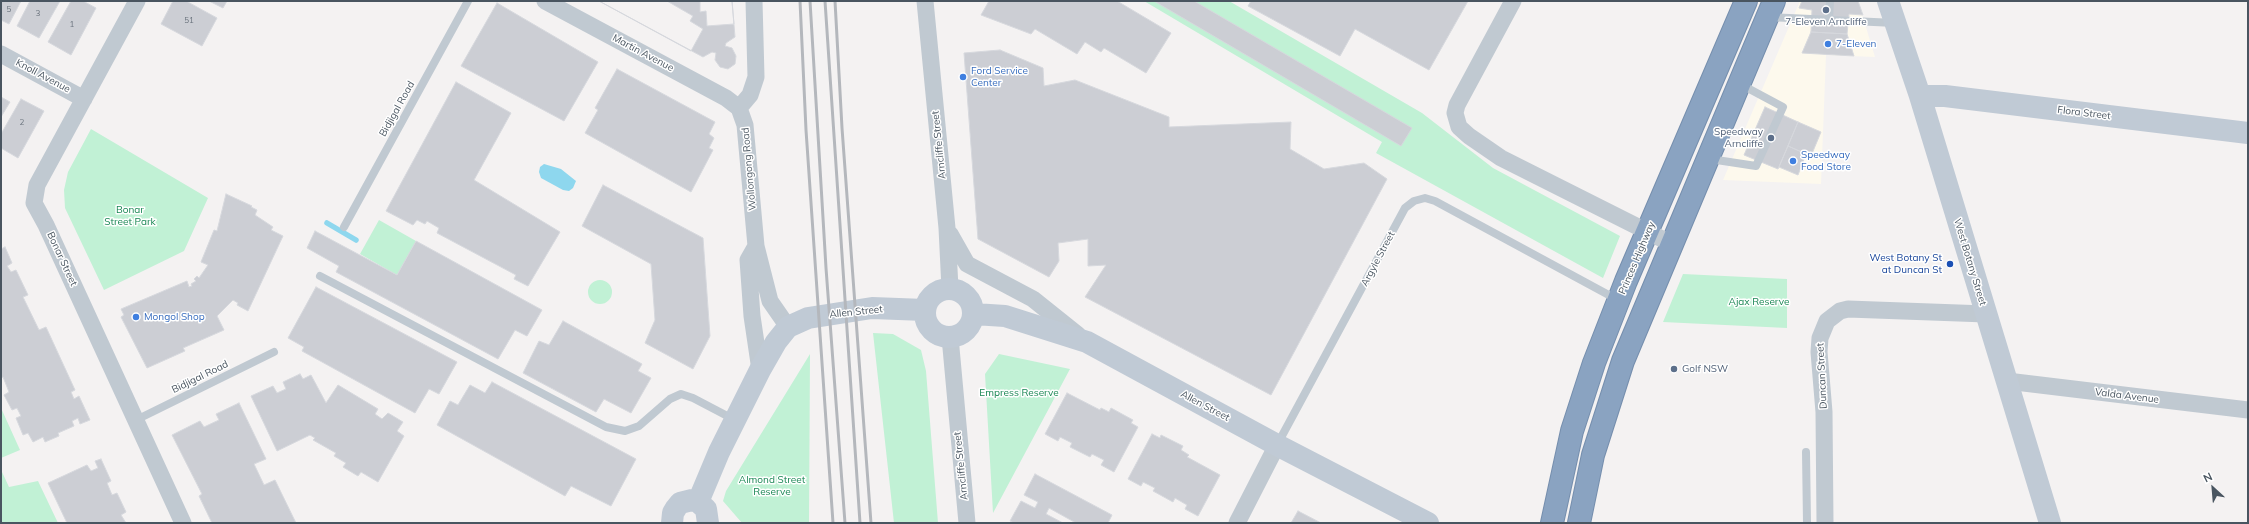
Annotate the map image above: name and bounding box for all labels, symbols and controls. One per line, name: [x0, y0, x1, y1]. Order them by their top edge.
house number: 5: [7, 5, 11, 15]
marker: 7-Eleven Arncliffe: [1821, 5, 1831, 15]
house number: 3: [36, 9, 40, 19]
house number: 51: [184, 16, 194, 26]
place label: 7-Eleven Arncliffe: [1785, 16, 1867, 28]
house number: 1: [70, 20, 74, 30]
street label: Martin Avenue: [610, 32, 676, 74]
place label: 7-Eleven: [1836, 38, 1876, 50]
marker: 7-Eleven: [1823, 39, 1833, 49]
street label: Knoll Avenue: [14, 57, 72, 95]
place label: Ford Service Center: [971, 65, 1028, 88]
marker: Ford Service Center: [958, 72, 968, 82]
street label: Bidjigal Road: [377, 79, 417, 139]
street label: Flora Street: [2057, 104, 2111, 122]
street label: Arncliffe Street: [929, 110, 949, 180]
house number: 2: [20, 118, 24, 128]
place label: Speedway Arncliffe: [1714, 126, 1763, 150]
street label: Wollongong Road: [739, 127, 759, 211]
marker: Speedway Arncliffe: [1766, 133, 1776, 143]
place label: Speedway Food Store: [1801, 149, 1851, 172]
marker: Speedway Food Store: [1788, 156, 1798, 166]
park label: Bonar Street Park: [104, 204, 156, 228]
street label: West Botany Street: [1951, 217, 1989, 307]
street label: Princes Highway: [1616, 220, 1658, 296]
street label: Bonar Street: [44, 230, 80, 288]
street label: Argyle Street: [1359, 230, 1397, 288]
place label: West Botany St at Duncan St: [1870, 252, 1942, 276]
marker: West Botany St at Duncan St: [1945, 259, 1955, 269]
park label: Ajax Reserve: [1729, 296, 1789, 308]
street label: Allen Street: [829, 303, 883, 321]
place label: Mongol Shop: [144, 311, 205, 323]
marker: Mongol Shop: [131, 312, 141, 322]
street label: Duncan Street: [1814, 343, 1830, 409]
street label: Bidjigal Road: [170, 358, 230, 396]
place label: Golf NSW: [1682, 363, 1728, 375]
marker: Golf NSW: [1669, 364, 1679, 374]
street label: Valda Avenue: [2094, 386, 2160, 406]
park label: Empress Reserve: [979, 387, 1059, 399]
street label: Allen Street: [1178, 388, 1232, 424]
street label: Arncliffe Street: [951, 431, 971, 501]
north arrow: [2193, 468, 2233, 508]
text: N: [2201, 469, 2215, 485]
park label: Almond Street Reserve: [739, 474, 805, 498]

